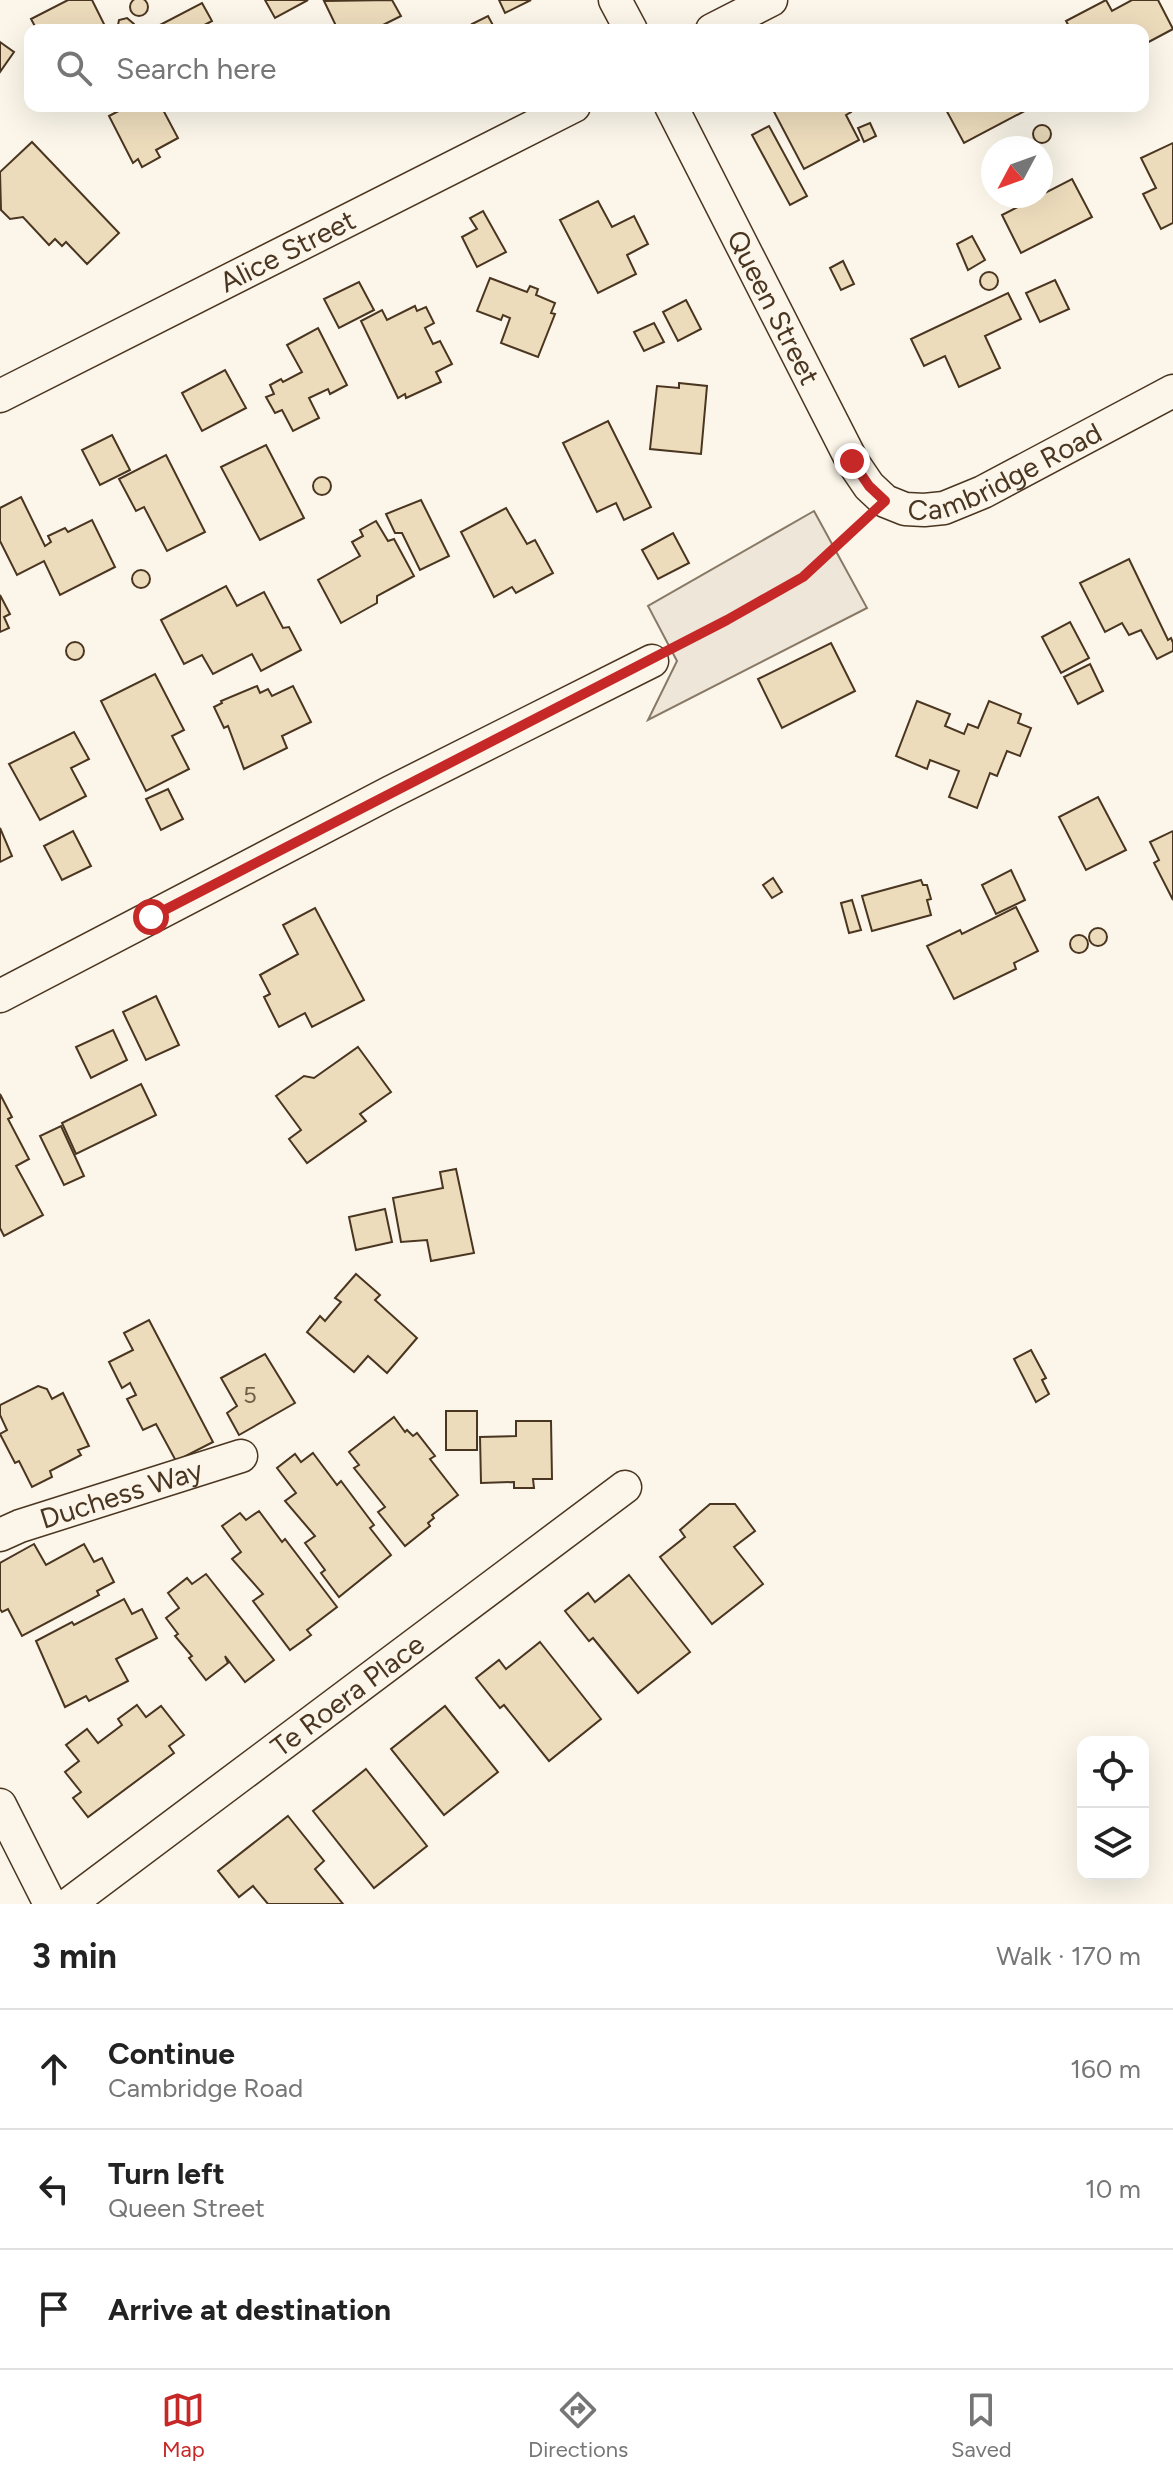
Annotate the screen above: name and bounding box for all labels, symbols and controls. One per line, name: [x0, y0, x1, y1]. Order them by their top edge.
search box: [24, 24, 1149, 112]
icon: search: [52, 46, 96, 90]
text: Search here: [116, 50, 276, 87]
north arrow: [981, 136, 1053, 208]
street label: Alice Street: [214, 202, 361, 299]
street label: Queen Street: [720, 224, 827, 390]
street label: Cambridge Road: [907, 415, 1107, 527]
route end: [834, 443, 870, 479]
route start: [133, 899, 169, 935]
house number: 5: [243, 1380, 257, 1409]
street label: Duchess Way: [36, 1452, 207, 1536]
street label: Te Roera Place: [264, 1627, 431, 1764]
map controls: [1077, 1736, 1149, 1880]
button: locate: [1077, 1736, 1149, 1808]
button: layers: [1077, 1808, 1149, 1880]
text: 3 min: [32, 1936, 117, 1977]
text: Walk · 170 m: [996, 1940, 1141, 1972]
text: Continue: [108, 2035, 235, 2072]
icon: ahead: [32, 2047, 76, 2091]
text: 160 m: [1070, 2053, 1141, 2085]
text: Cambridge Road: [108, 2072, 303, 2104]
text: Turn left: [108, 2155, 225, 2192]
icon: left: [32, 2167, 76, 2211]
text: 10 m: [1085, 2173, 1141, 2205]
text: Queen Street: [108, 2192, 265, 2224]
icon: arrive: [32, 2287, 76, 2331]
text: Arrive at destination: [108, 2291, 391, 2328]
tab: Map: [161, 2388, 205, 2463]
tab: Directions: [528, 2388, 628, 2463]
tab: Saved: [951, 2388, 1012, 2463]

